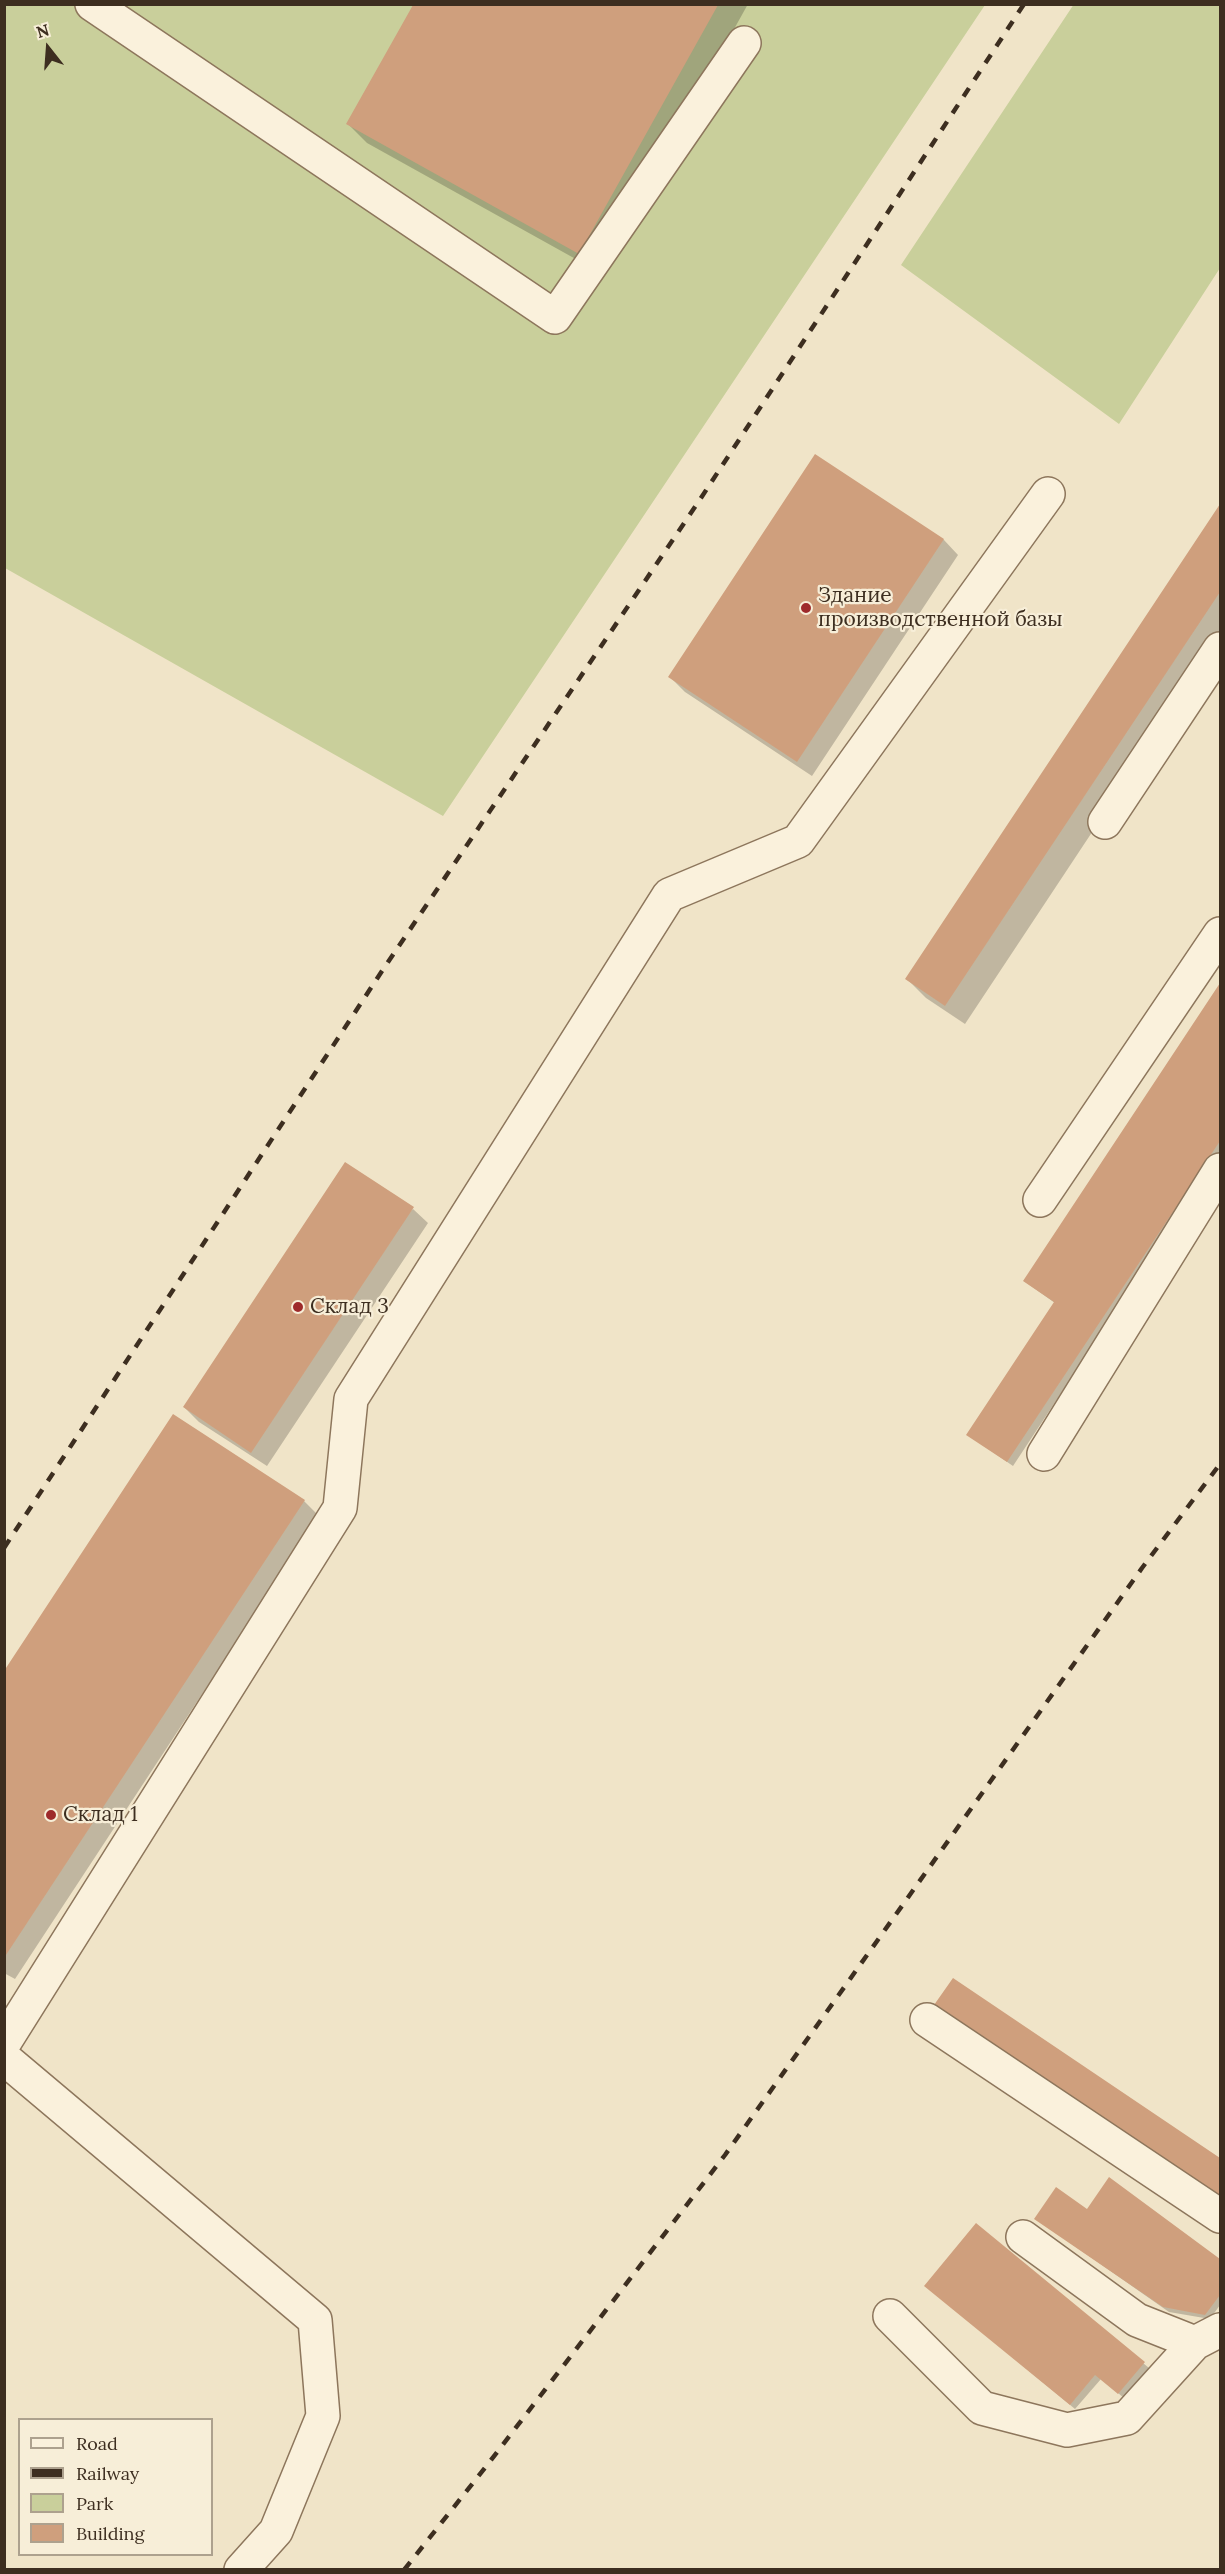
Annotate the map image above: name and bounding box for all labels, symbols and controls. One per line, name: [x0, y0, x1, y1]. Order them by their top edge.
north arrow: [18, 18, 78, 78]
text: N: [34, 19, 52, 42]
place label: Здание производственной базы: [818, 583, 1063, 633]
marker: Здание производственной базы: [799, 601, 813, 615]
place label: Склад 3: [310, 1294, 389, 1320]
marker: Склад 3: [291, 1300, 305, 1314]
place label: Склад 1: [63, 1802, 138, 1828]
marker: Склад 1: [44, 1808, 58, 1822]
legend: [18, 2418, 213, 2556]
text: Road: [76, 2432, 118, 2455]
text: Railway: [76, 2462, 139, 2485]
text: Park: [76, 2492, 113, 2515]
text: Building: [76, 2522, 144, 2545]

